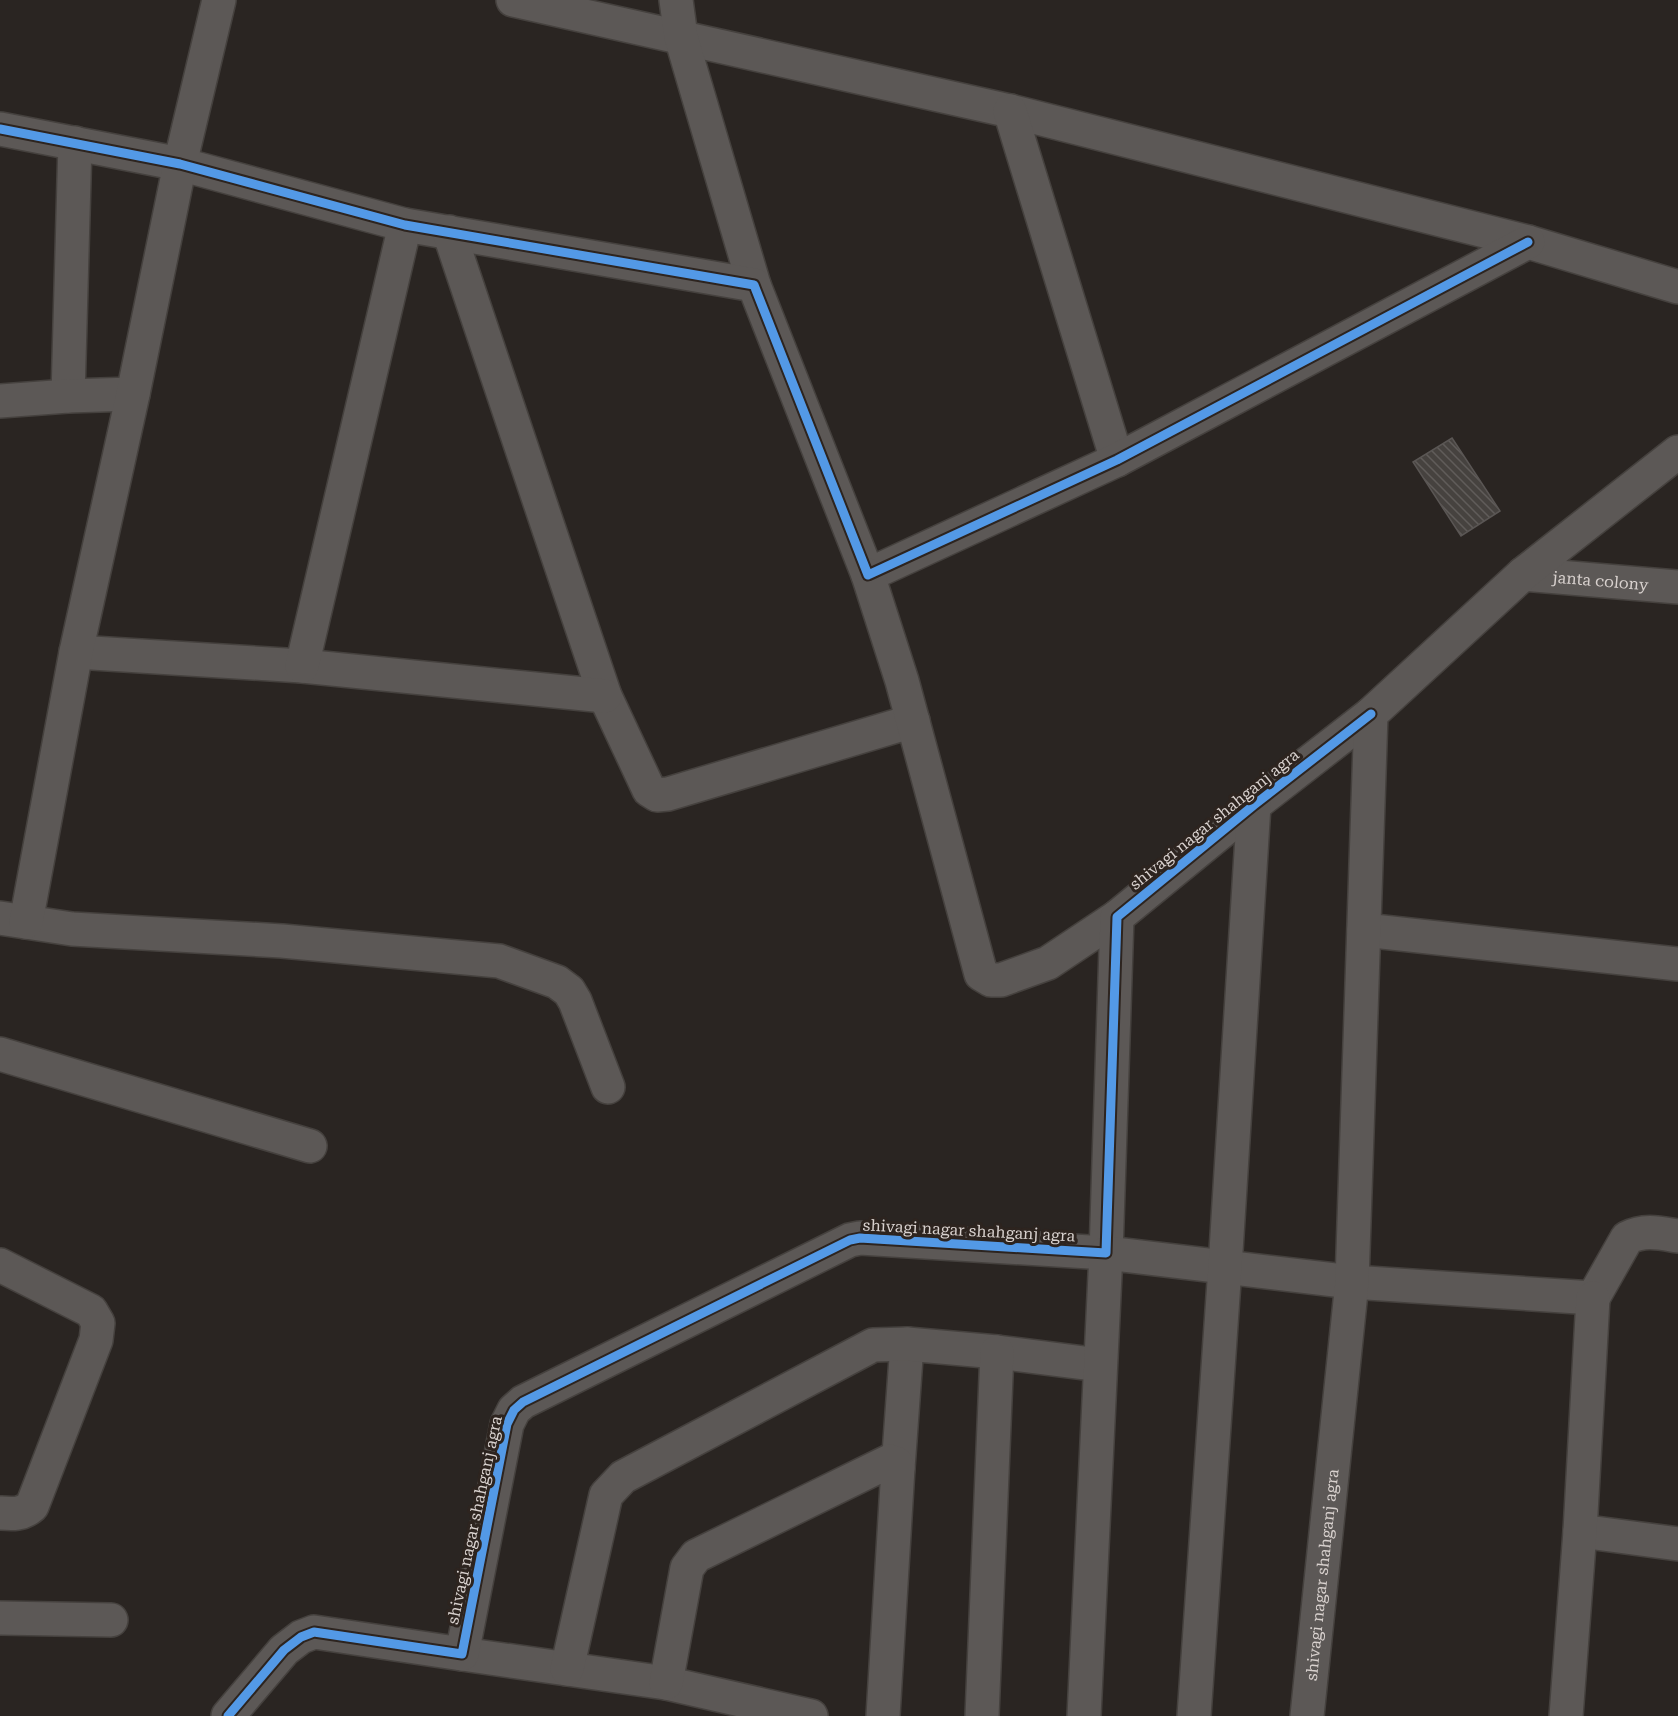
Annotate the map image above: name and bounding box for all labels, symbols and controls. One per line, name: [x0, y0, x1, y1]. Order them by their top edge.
street label: janta colony: [1551, 567, 1650, 595]
street label: shivagi nagar shahganj agra: [1126, 745, 1303, 894]
street label: shivagi nagar shahganj agra: [862, 1215, 1076, 1246]
street label: shivagi nagar shahganj agra: [443, 1414, 506, 1626]
street label: shivagi nagar shahganj agra: [1302, 1468, 1343, 1682]

